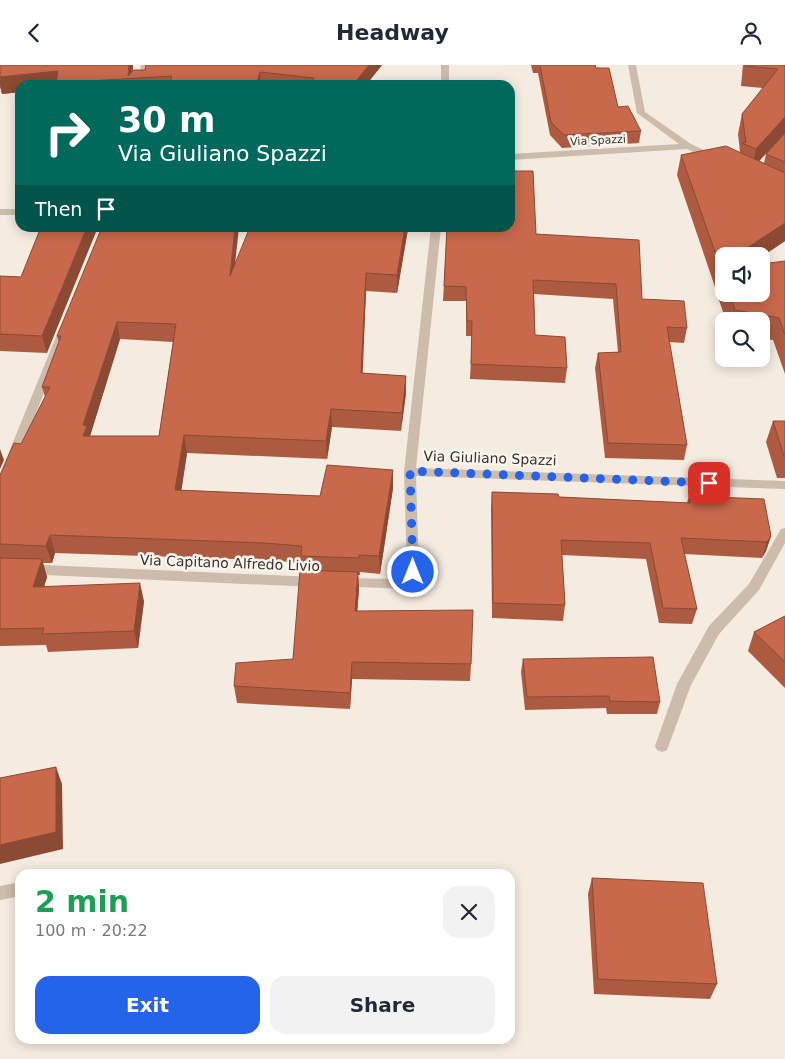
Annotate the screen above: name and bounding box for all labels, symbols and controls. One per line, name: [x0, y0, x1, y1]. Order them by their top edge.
icon: back: [20, 19, 48, 47]
icon: person: [737, 19, 765, 47]
text: Headway: [336, 20, 449, 45]
icon: right: [35, 100, 100, 165]
text: 30 m: [118, 100, 215, 140]
street label: Via Spazzi: [570, 133, 626, 148]
text: Via Giuliano Spazzi: [118, 141, 327, 166]
icon: arrive: [92, 195, 120, 223]
text: Then: [35, 198, 82, 220]
map controls: [715, 247, 770, 367]
button: sound: [715, 247, 770, 302]
button: search: [715, 312, 770, 367]
street label: Via Giuliano Spazzi: [423, 448, 557, 468]
pin: [688, 462, 730, 504]
icon: arrive: [695, 469, 723, 497]
position arrow: [386, 545, 438, 597]
street label: Via Capitano Alfredo Livio: [140, 552, 320, 574]
text: 2 min: [35, 884, 129, 919]
button: close: [443, 886, 495, 938]
text: 100 m · 20:22: [35, 921, 148, 940]
button: Exit: [35, 976, 260, 1034]
button: Share: [270, 976, 495, 1034]

